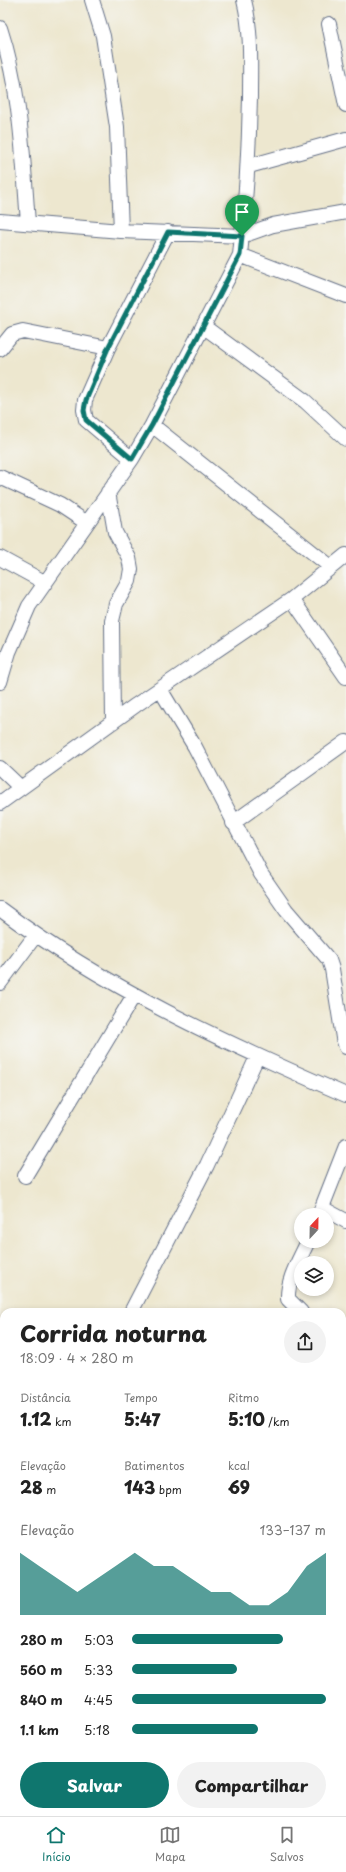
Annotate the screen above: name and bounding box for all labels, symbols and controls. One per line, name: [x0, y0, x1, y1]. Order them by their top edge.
pin: [225, 195, 259, 236]
icon: arrive: [231, 201, 253, 223]
north arrow: [294, 1208, 334, 1248]
map controls: [294, 1208, 334, 1296]
button: layers: [294, 1256, 334, 1296]
text: Corrida noturna: [20, 1316, 207, 1349]
button: share: [284, 1321, 326, 1363]
text: 18:09 · 4 × 280 m: [20, 1348, 134, 1367]
text: Distância: [20, 1389, 71, 1406]
text: Tempo: [124, 1389, 158, 1406]
text: Ritmo: [228, 1389, 259, 1406]
text: 1.12: [20, 1406, 51, 1432]
text: 5:47: [124, 1406, 160, 1432]
text: 5:10: [228, 1406, 265, 1432]
text: km: [51, 1413, 71, 1430]
text: /km: [265, 1413, 289, 1430]
text: Elevação: [20, 1457, 66, 1474]
text: Batimentos: [124, 1457, 184, 1474]
text: kcal: [228, 1457, 250, 1474]
text: 28: [20, 1474, 43, 1500]
text: 143: [124, 1474, 155, 1500]
text: 69: [228, 1474, 250, 1500]
text: m: [43, 1481, 56, 1498]
text: bpm: [155, 1481, 182, 1498]
text: Elevação: [20, 1520, 74, 1539]
text: 133–137 m: [259, 1520, 326, 1539]
text: 280 m: [20, 1630, 63, 1649]
text: 5:03: [84, 1630, 114, 1649]
text: 560 m: [20, 1660, 62, 1679]
text: 5:33: [84, 1660, 113, 1679]
text: 840 m: [20, 1690, 63, 1709]
text: 4:45: [84, 1690, 113, 1709]
text: 1.1 km: [20, 1720, 59, 1739]
text: 5:18: [84, 1720, 110, 1739]
button: Salvar: [20, 1762, 169, 1808]
button: Compartilhar: [177, 1762, 326, 1808]
tab: Início: [42, 1824, 71, 1865]
tab: Mapa: [155, 1824, 185, 1865]
tab: Salvos: [270, 1824, 304, 1865]

